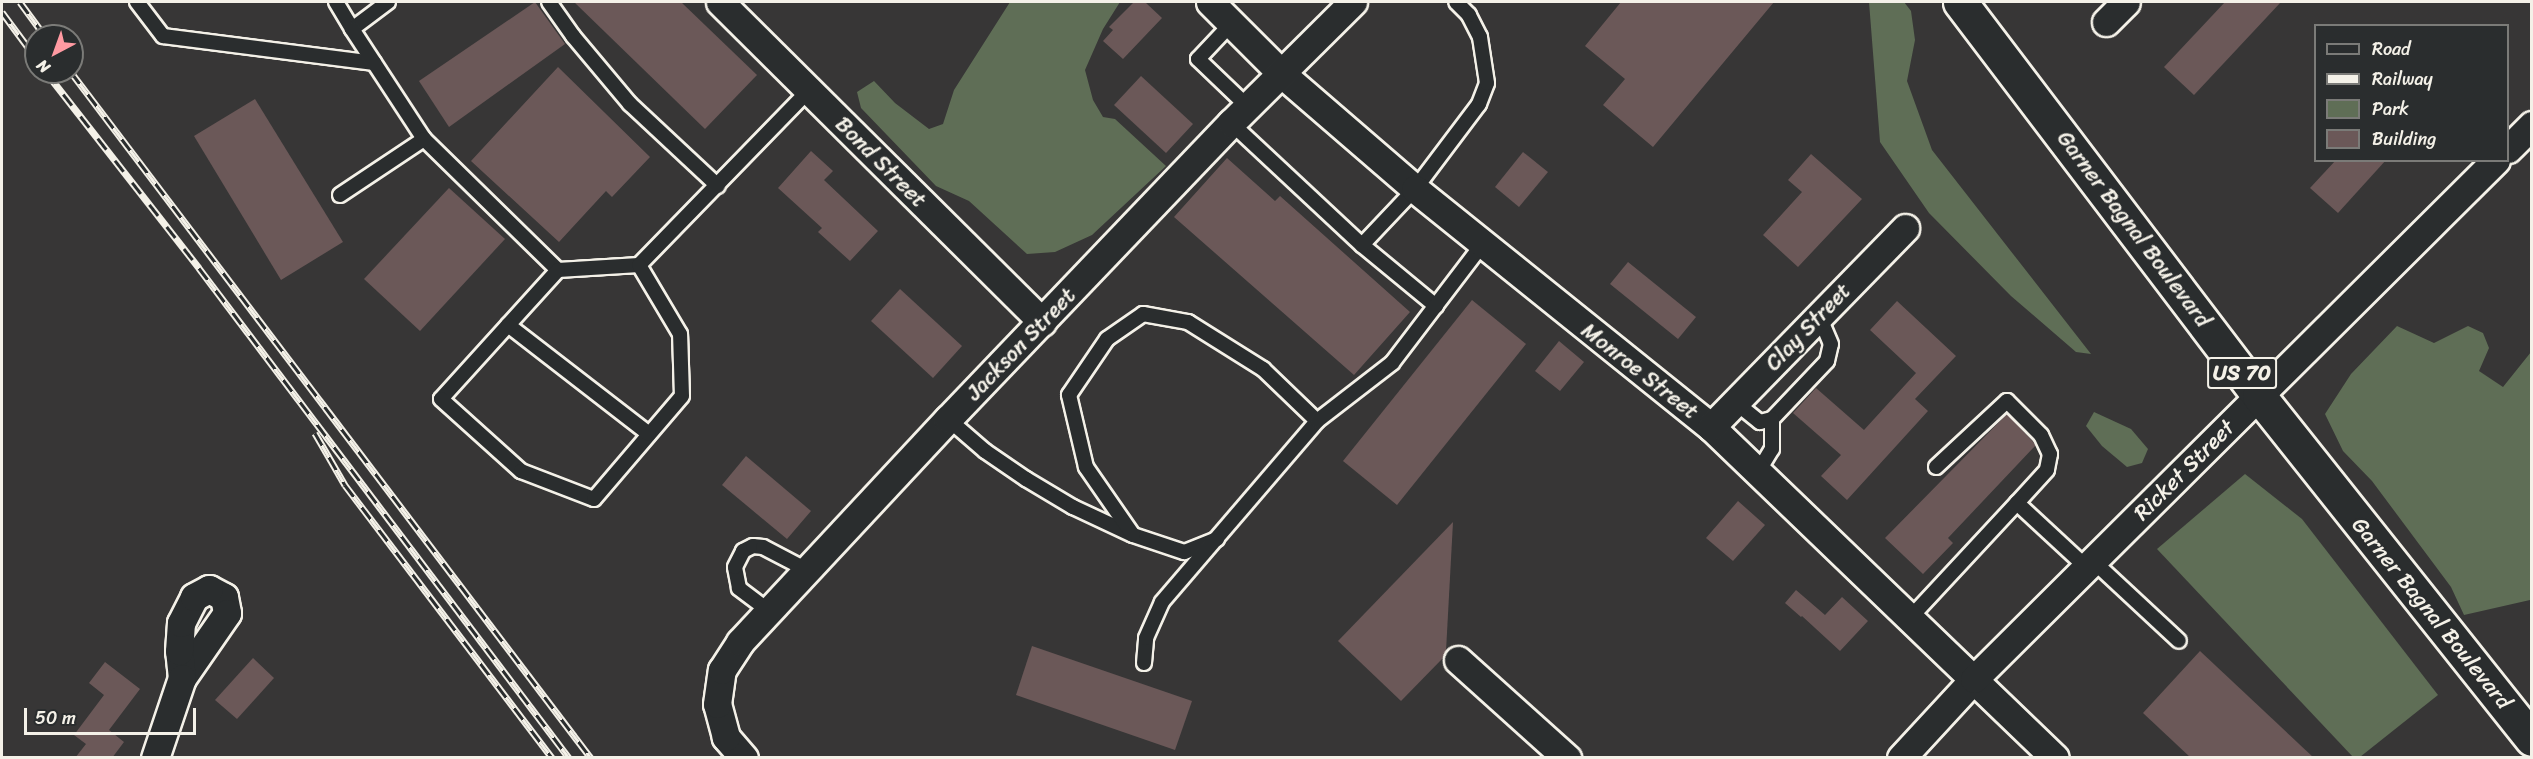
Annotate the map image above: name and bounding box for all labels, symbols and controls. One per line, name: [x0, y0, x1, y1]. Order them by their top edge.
north arrow: [24, 24, 84, 84]
legend: [2314, 24, 2509, 162]
text: Road: [2372, 33, 2411, 65]
text: N: [29, 52, 57, 81]
text: Railway: [2372, 63, 2433, 95]
text: Park: [2372, 93, 2409, 125]
street label: Bond Street: [830, 111, 932, 213]
text: Building: [2372, 123, 2436, 155]
street label: Garner Bagnal Boulevard: [2052, 126, 2216, 332]
street label: Clay Street: [1760, 278, 1856, 376]
street label: Jackson Street: [961, 282, 1081, 406]
street label: Monroe Street: [1576, 317, 1704, 425]
road number: US 70: [2206, 355, 2278, 391]
street label: Ricket Street: [2128, 414, 2240, 526]
street label: Garner Bagnal Boulevard: [2347, 512, 2517, 714]
scale bar: [27, 696, 200, 734]
text: 50 m: [35, 702, 76, 734]

